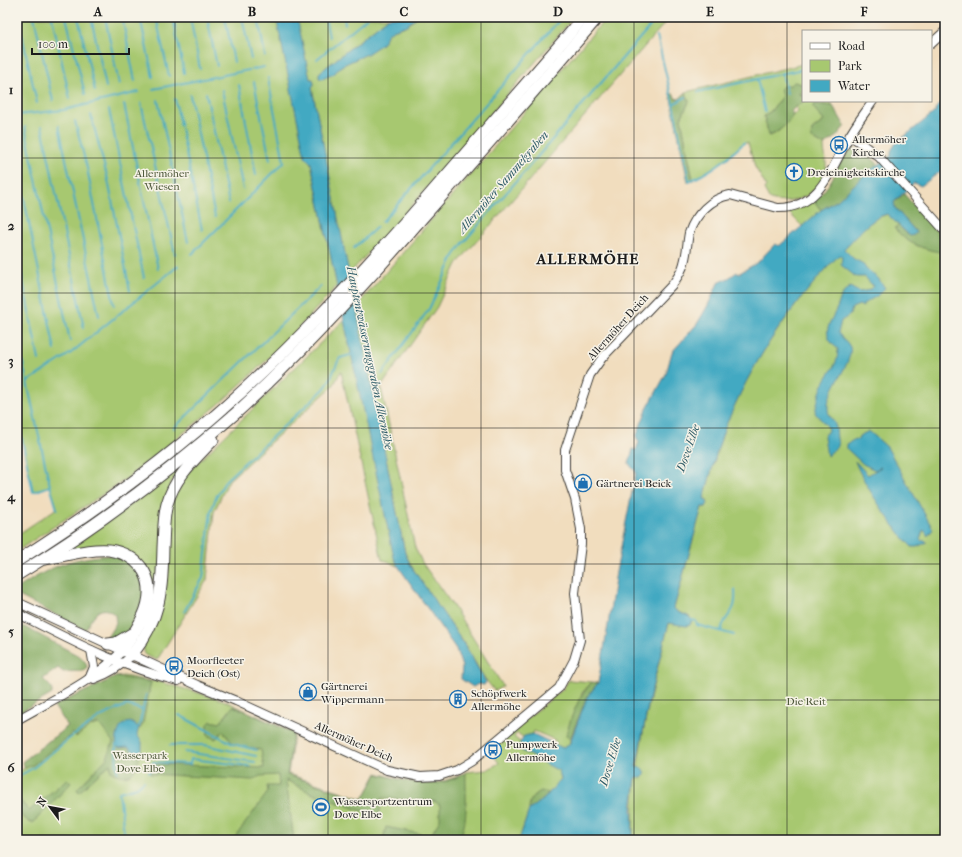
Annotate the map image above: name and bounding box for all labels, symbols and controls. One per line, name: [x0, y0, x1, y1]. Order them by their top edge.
text: A: [93, 4, 103, 19]
text: B: [248, 4, 257, 19]
text: C: [400, 4, 409, 19]
text: D: [553, 4, 563, 19]
text: E: [706, 4, 714, 19]
text: F: [860, 4, 868, 19]
scale bar: [32, 30, 129, 56]
legend: [802, 30, 932, 102]
text: 100 m: [38, 37, 68, 51]
text: Road: [838, 39, 865, 53]
text: Park: [838, 59, 863, 73]
text: Water: [837, 79, 871, 93]
text: 1: [9, 82, 14, 97]
water label: Allermöher Sammelgraben: [454, 128, 551, 237]
place label: Allermöher Kirche: [851, 133, 906, 159]
bus stop icon: Allermöher Kirche: [829, 135, 849, 155]
church icon: Dreieinigkeitskirche: [784, 162, 804, 182]
place label: Dreieinigkeitskirche: [807, 166, 905, 179]
park label: Allermöher Wiesen: [134, 167, 189, 193]
text: 2: [8, 218, 15, 233]
district label: ALLERMÖHE: [535, 250, 640, 268]
water label: Hauptentwässerungsgraben Allermöhe: [344, 264, 397, 452]
street label: Allermöher Deich: [584, 291, 652, 363]
text: 3: [8, 353, 14, 369]
water label: Dove Elbe: [673, 421, 703, 474]
shop icon: Gärtnerei Beick: [573, 473, 593, 493]
place label: Gärtnerei Beick: [596, 477, 672, 490]
text: 4: [6, 489, 16, 505]
text: 5: [8, 624, 14, 639]
place label: Moorfleeter Deich (Ost): [187, 654, 244, 680]
bus stop icon: Moorfleeter Deich (Ost): [164, 656, 184, 676]
place label: Gärtnerei Wippermann: [320, 680, 385, 706]
shop icon: Gärtnerei Wippermann: [298, 682, 318, 702]
place label: Schöpfwerk Allermöhe: [470, 687, 527, 713]
building icon: Schöpfwerk Allermöhe: [448, 689, 468, 709]
park label: Die Reit: [786, 695, 826, 708]
street label: Allermöher Deich: [312, 718, 396, 765]
water label: Dove Elbe: [596, 735, 624, 788]
place label: Pumpwerk Allermöhe: [505, 738, 558, 764]
bus stop icon: Pumpwerk Allermöhe: [483, 740, 503, 760]
park label: Wasserpark Dove Elbe: [112, 749, 168, 775]
text: 6: [7, 760, 15, 775]
north arrow: [30, 787, 70, 827]
text: N: [34, 794, 50, 809]
place label: Wassersportzentrum Dove Elbe: [333, 795, 433, 821]
sports icon: Wassersportzentrum Dove Elbe: [311, 797, 331, 817]

